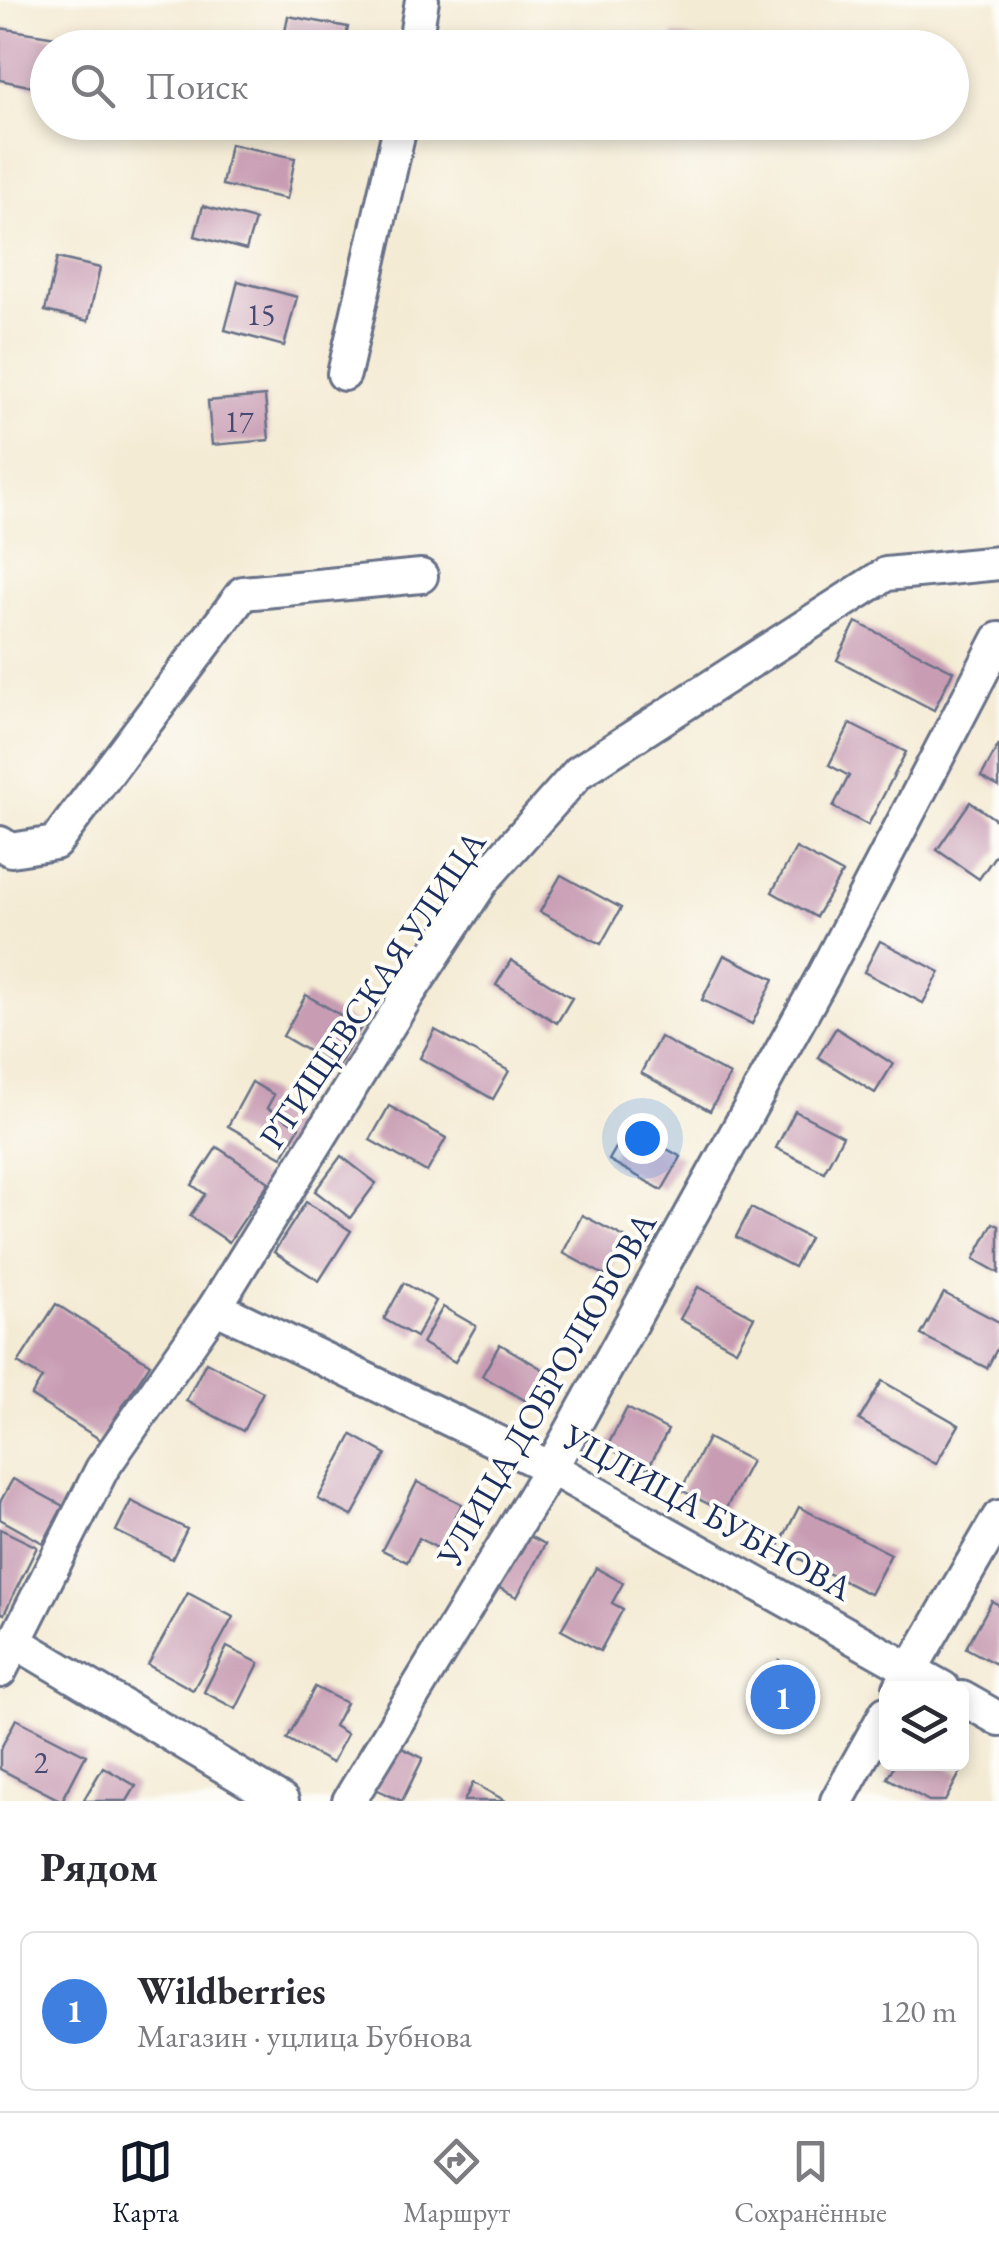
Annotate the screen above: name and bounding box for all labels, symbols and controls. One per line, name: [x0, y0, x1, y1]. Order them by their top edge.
search box: [30, 30, 969, 140]
icon: search: [65, 58, 120, 113]
text: Поиск: [145, 61, 248, 110]
house number: 15: [247, 295, 275, 334]
house number: 17: [225, 402, 254, 441]
street label: РТИЩЕВСКАЯ УЛИЦА: [249, 821, 496, 1157]
your location: [617, 1113, 668, 1164]
street label: УЛИЦА ДОБРОЛЮБОВА: [426, 1203, 666, 1575]
street label: УЦЛИЦА БУБНОВА: [554, 1413, 861, 1611]
pin: 1: [750, 1660, 816, 1734]
map controls: [879, 1681, 969, 1771]
button: layers: [879, 1681, 969, 1771]
house number: 2: [34, 1743, 49, 1782]
text: Рядом: [40, 1839, 158, 1894]
text: Wildberries: [137, 1966, 326, 2015]
text: 1: [66, 1990, 83, 2032]
text: 120 m: [880, 1990, 957, 2032]
text: Магазин · уцлица Бубнова: [137, 2015, 472, 2057]
tab: Карта: [112, 2134, 179, 2230]
tab: Маршрут: [403, 2134, 510, 2230]
tab: Сохранённые: [734, 2134, 887, 2230]

